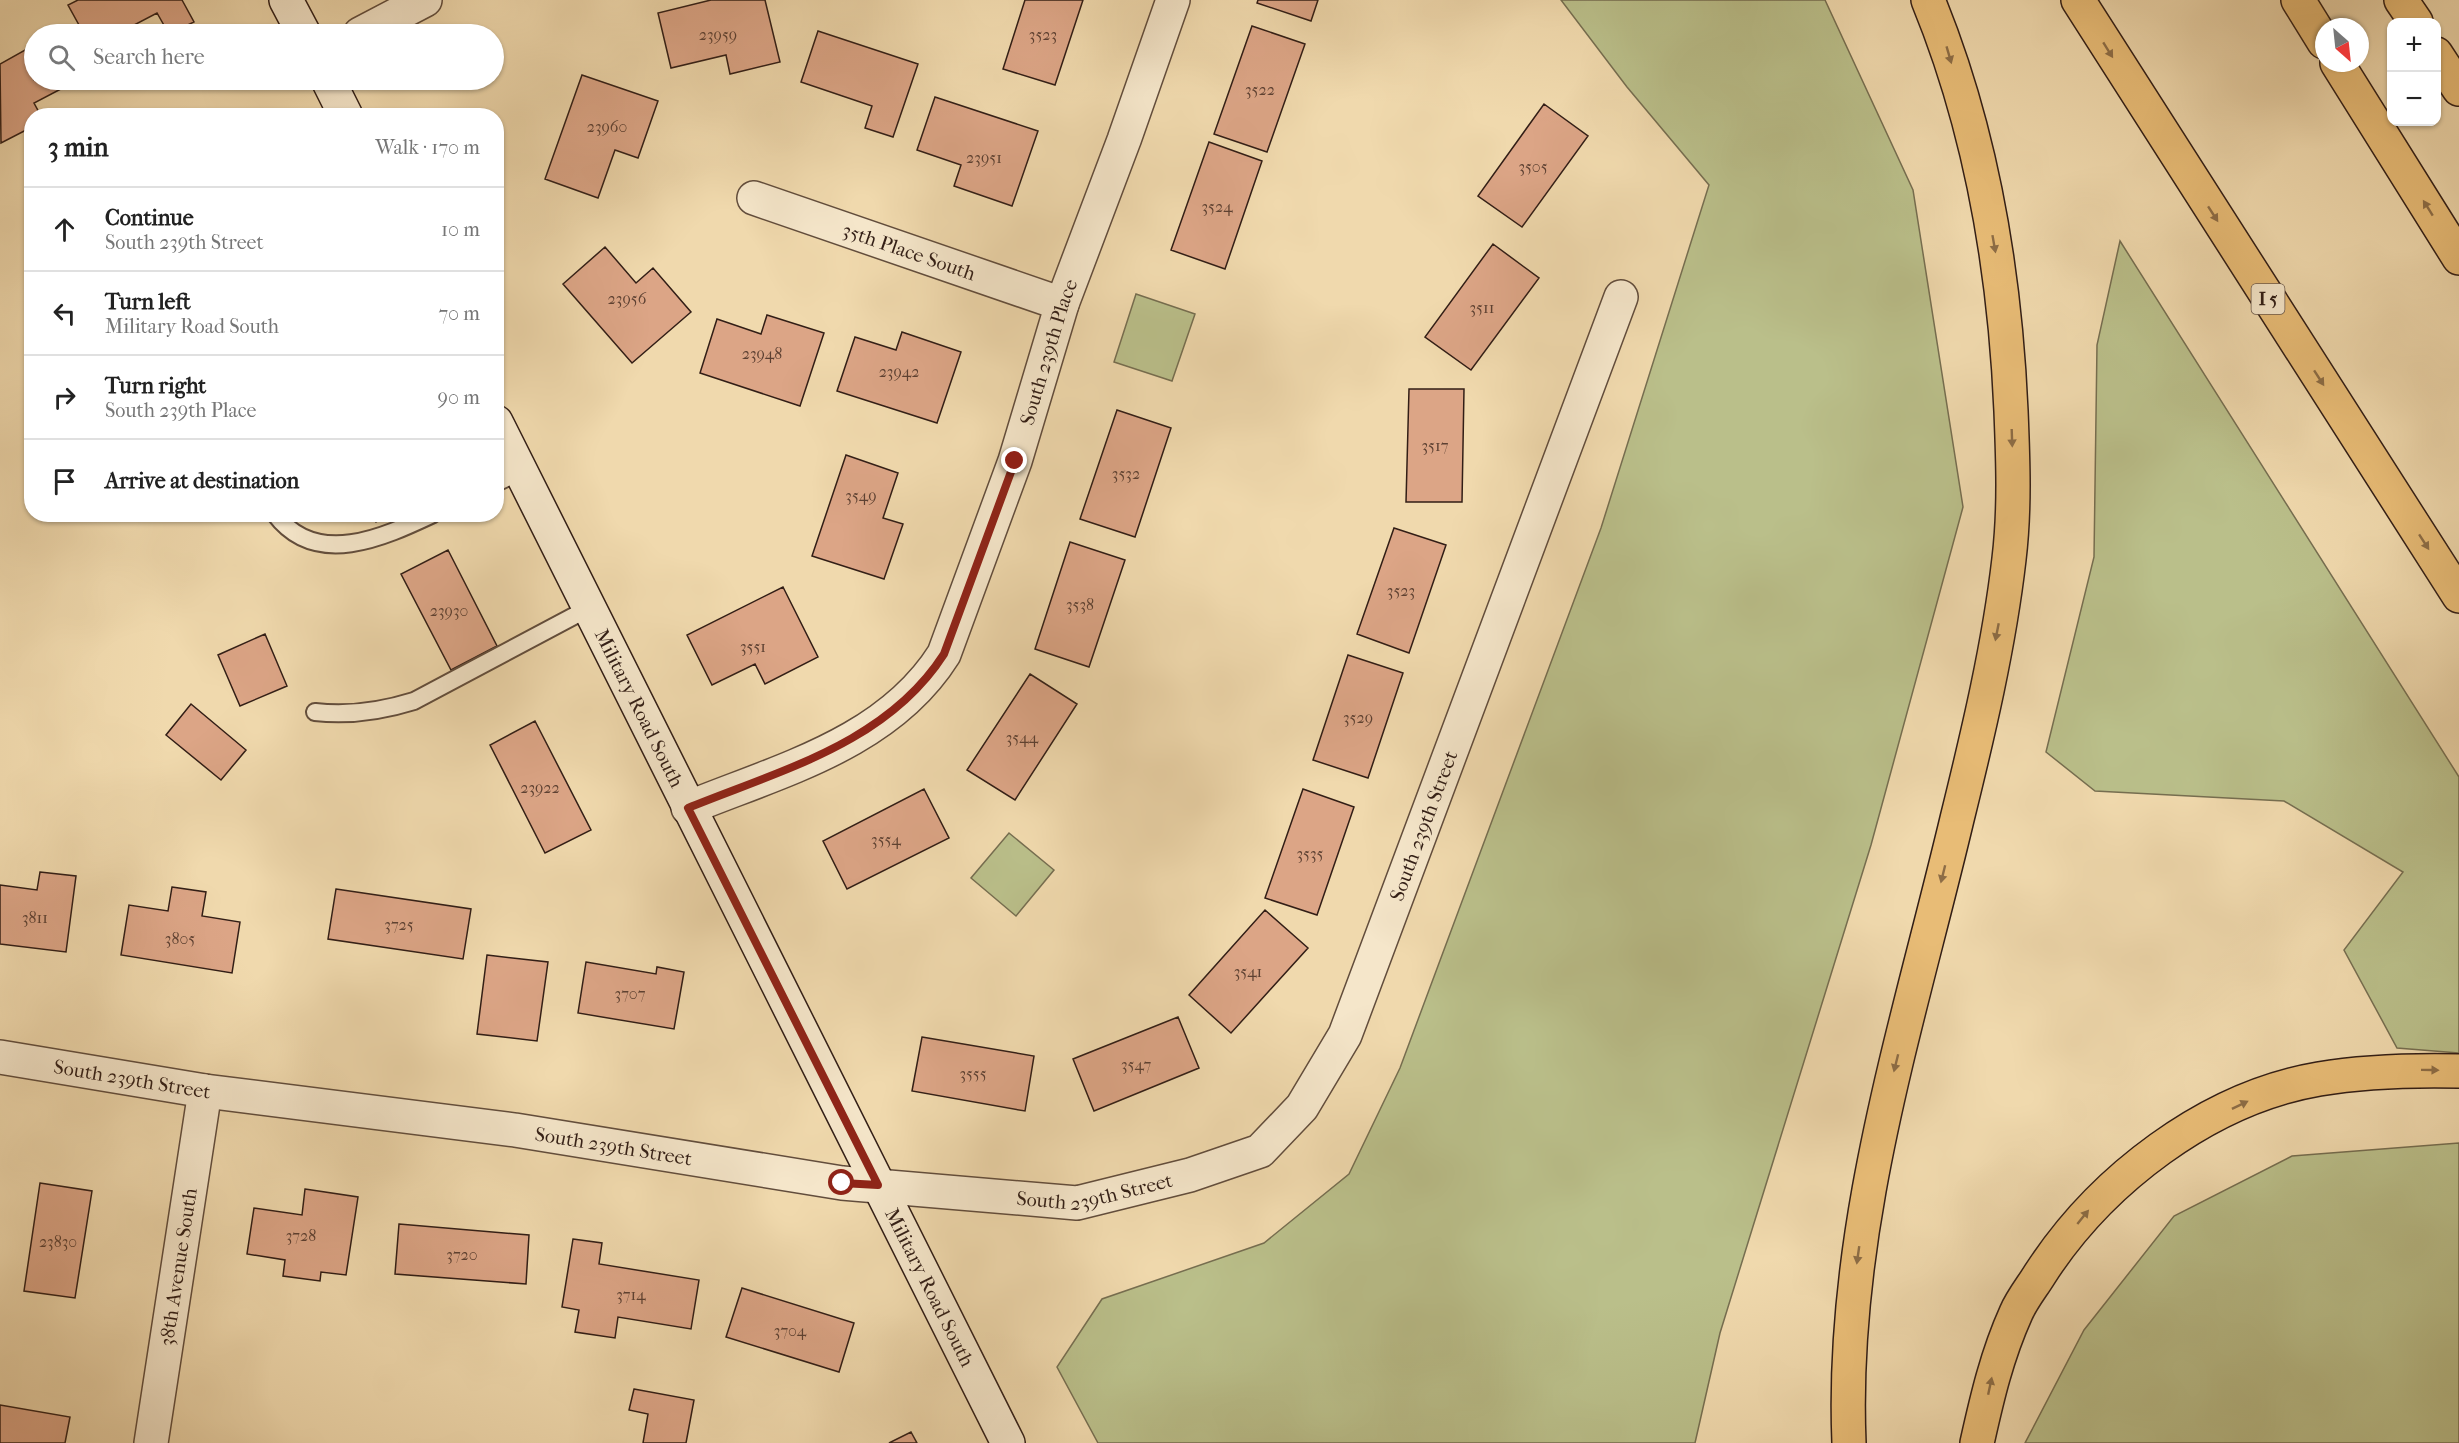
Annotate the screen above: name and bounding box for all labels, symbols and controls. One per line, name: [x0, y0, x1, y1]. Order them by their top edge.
north arrow: [2315, 18, 2369, 72]
map controls: [2387, 18, 2441, 126]
button: +: [2387, 18, 2441, 72]
search box: [24, 24, 504, 90]
house number: 23959: [699, 25, 737, 44]
house number: 3523: [1029, 25, 1057, 44]
icon: search: [45, 41, 78, 74]
one-way arrow: [2102, 42, 2113, 58]
text: Search here: [93, 44, 205, 70]
one-way arrow: [1945, 45, 1955, 64]
button: −: [2387, 72, 2441, 126]
house number: 3522: [1245, 80, 1275, 99]
house number: 23960: [587, 117, 627, 136]
text: 3 min: [48, 132, 109, 163]
text: Walk · 170 m: [375, 136, 480, 159]
house number: 23951: [966, 148, 1002, 167]
house number: 3505: [1518, 157, 1548, 176]
house number: 3524: [1201, 197, 1233, 216]
one-way arrow: [2422, 200, 2433, 216]
text: Continue: [105, 205, 194, 231]
one-way arrow: [2208, 206, 2219, 222]
icon: ahead: [48, 213, 81, 246]
text: 10 m: [441, 218, 480, 241]
street label: 35th Place South: [839, 218, 979, 286]
text: South 239th Street: [105, 231, 264, 254]
one-way arrow: [1990, 235, 1999, 254]
street label: South 239th Place: [1015, 276, 1082, 428]
road number: I 5: [2252, 284, 2284, 314]
text: Turn left: [105, 289, 191, 315]
house number: 23956: [608, 289, 647, 308]
icon: left: [48, 297, 81, 330]
house number: 3511: [1470, 298, 1494, 317]
text: 70 m: [438, 302, 480, 325]
text: Military Road South: [105, 315, 279, 338]
house number: 23948: [742, 344, 782, 363]
house number: 23942: [879, 362, 919, 381]
one-way arrow: [2313, 370, 2324, 386]
text: Turn right: [105, 373, 206, 399]
icon: right: [48, 381, 81, 414]
text: 90 m: [438, 386, 480, 409]
text: South 239th Place: [105, 399, 256, 422]
one-way arrow: [2008, 429, 2017, 448]
house number: 3517: [1422, 436, 1449, 455]
route end: [1001, 447, 1027, 473]
house number: 3532: [1112, 464, 1140, 483]
icon: arrive: [48, 465, 81, 498]
text: Arrive at destination: [105, 468, 299, 494]
house number: 3549: [845, 486, 877, 505]
one-way arrow: [2419, 534, 2430, 550]
house number: 3523: [1387, 581, 1415, 600]
house number: 3538: [1066, 595, 1094, 614]
house number: 23930: [430, 601, 468, 620]
one-way arrow: [1992, 623, 2001, 642]
street label: Military Road South: [590, 625, 689, 792]
house number: 3551: [740, 637, 766, 656]
house number: 3529: [1343, 708, 1373, 727]
house number: 3544: [1006, 728, 1039, 747]
street label: South 239th Street: [1385, 747, 1462, 904]
house number: 23922: [520, 778, 560, 797]
house number: 3554: [871, 830, 901, 849]
house number: 3535: [1297, 844, 1324, 863]
one-way arrow: [1938, 865, 1948, 884]
house number: 3811: [22, 908, 48, 927]
house number: 3725: [384, 915, 414, 934]
house number: 3805: [165, 929, 195, 948]
house number: 3541: [1234, 962, 1262, 981]
house number: 3707: [615, 984, 646, 1003]
one-way arrow: [1890, 1054, 1900, 1073]
street label: South 239th Street: [52, 1055, 212, 1104]
house number: 3547: [1121, 1055, 1151, 1074]
house number: 3555: [959, 1064, 987, 1083]
one-way arrow: [2421, 1066, 2440, 1075]
one-way arrow: [2232, 1100, 2249, 1109]
street label: South 239th Street: [533, 1122, 694, 1171]
route start: [828, 1169, 854, 1195]
street label: South 239th Street: [1015, 1169, 1175, 1215]
street label: 38th Avenue South: [155, 1186, 202, 1348]
street label: Military Road South: [880, 1204, 979, 1371]
one-way arrow: [2077, 1209, 2090, 1225]
house number: 3728: [286, 1226, 316, 1245]
house number: 23830: [39, 1232, 77, 1251]
house number: 3720: [446, 1245, 478, 1264]
one-way arrow: [1853, 1245, 1863, 1264]
house number: 3714: [616, 1285, 646, 1304]
house number: 3704: [774, 1321, 807, 1340]
one-way arrow: [1985, 1377, 1995, 1395]

